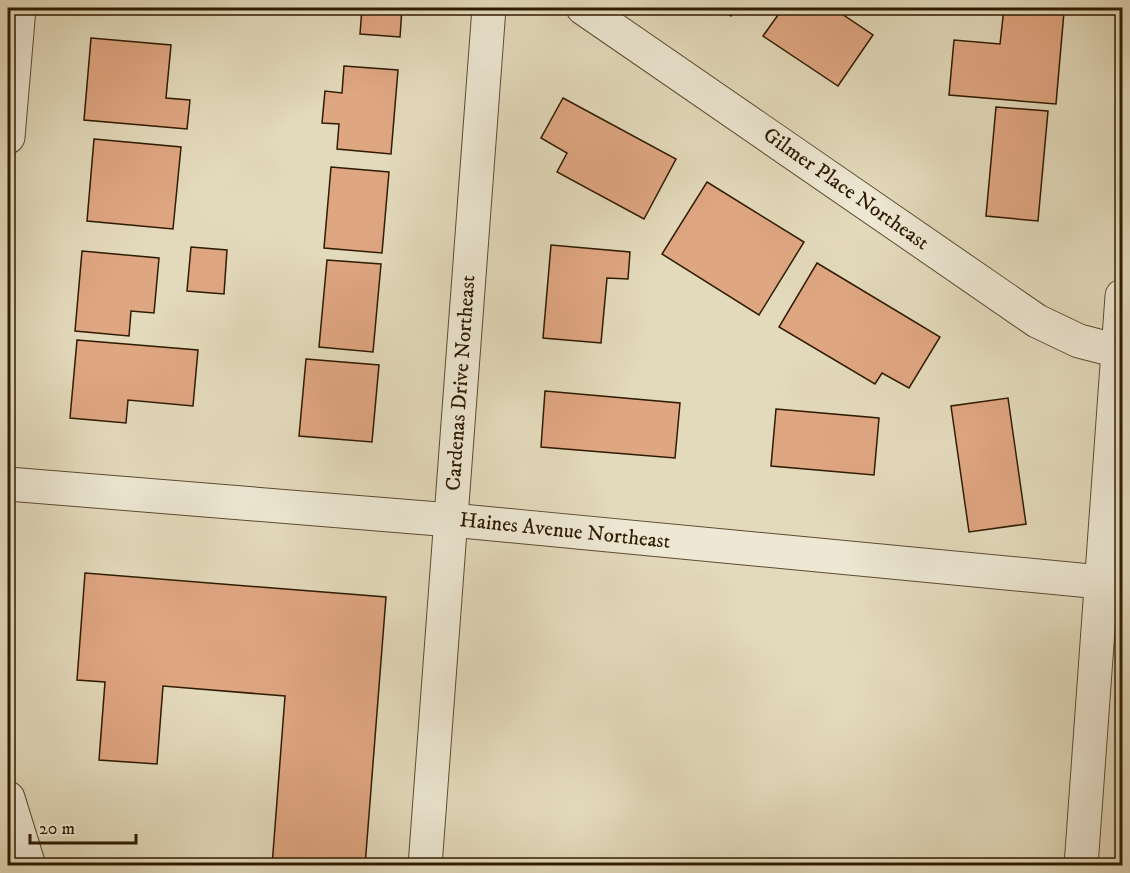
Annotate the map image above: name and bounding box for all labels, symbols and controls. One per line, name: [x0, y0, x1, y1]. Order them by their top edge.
street label: Gilmer Place Northeast: [758, 122, 934, 256]
street label: Cardenas Drive Northeast: [440, 274, 482, 492]
street label: Haines Avenue Northeast: [458, 507, 672, 555]
scale bar: [30, 807, 136, 845]
text: 20 m: [39, 818, 75, 840]

